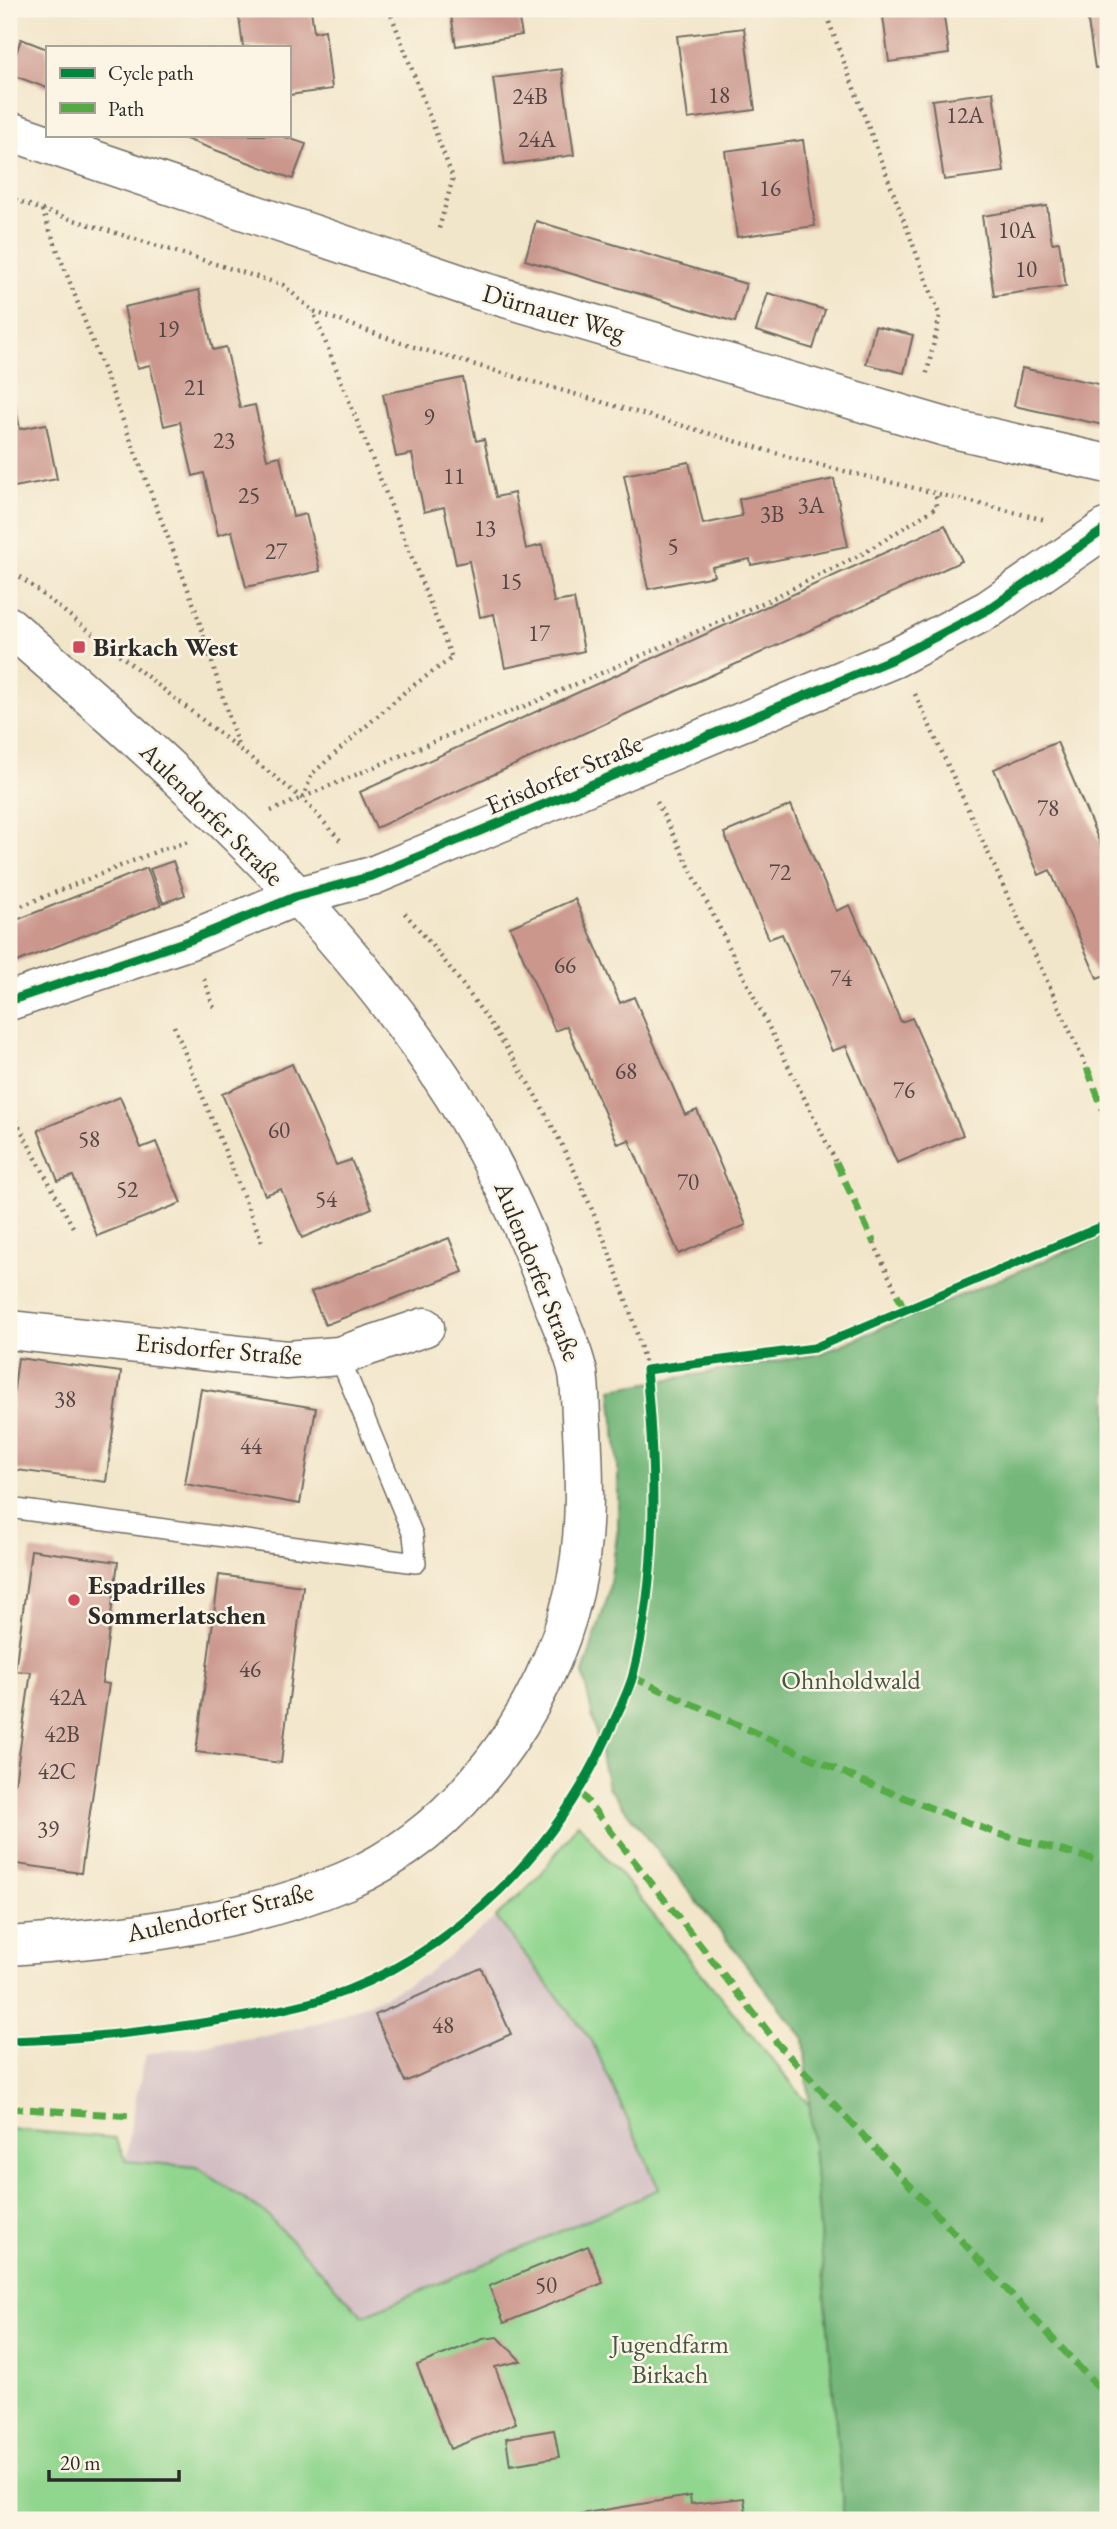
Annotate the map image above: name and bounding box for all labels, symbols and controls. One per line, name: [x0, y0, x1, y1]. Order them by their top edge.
legend: [46, 46, 290, 136]
text: Cycle path: [108, 59, 194, 86]
house number: 18: [708, 80, 730, 110]
house number: 24B: [512, 81, 548, 111]
text: Path: [108, 95, 145, 122]
house number: 12A: [946, 100, 985, 130]
house number: 24A: [518, 124, 557, 154]
house number: 16: [759, 173, 781, 203]
house number: 10A: [998, 215, 1037, 245]
house number: 10: [1015, 254, 1037, 284]
street label: Dürnauer Weg: [479, 275, 630, 349]
house number: 19: [157, 314, 179, 344]
house number: 21: [184, 372, 206, 402]
house number: 9: [423, 402, 435, 432]
house number: 23: [213, 425, 235, 455]
house number: 11: [443, 461, 465, 491]
house number: 25: [238, 480, 260, 510]
house number: 3A: [798, 490, 826, 520]
house number: 3B: [760, 499, 784, 529]
house number: 13: [474, 513, 496, 543]
house number: 5: [667, 531, 679, 561]
house number: 27: [265, 536, 288, 566]
house number: 15: [500, 566, 522, 596]
house number: 17: [528, 618, 551, 648]
place label: Birkach West: [93, 630, 238, 664]
marker: Birkach West: [71, 639, 87, 655]
street label: Erisdorfer Straße: [480, 726, 648, 822]
street label: Aulendorfer Straße: [132, 734, 291, 893]
house number: 78: [1037, 793, 1059, 823]
house number: 72: [769, 857, 791, 887]
house number: 66: [554, 950, 576, 980]
house number: 74: [830, 963, 853, 993]
house number: 68: [615, 1056, 637, 1086]
house number: 76: [893, 1075, 915, 1105]
house number: 60: [268, 1115, 290, 1145]
house number: 58: [78, 1124, 100, 1154]
house number: 70: [677, 1167, 699, 1197]
house number: 52: [116, 1174, 138, 1204]
street label: Aulendorfer Straße: [486, 1175, 589, 1366]
house number: 54: [315, 1184, 338, 1214]
street label: Erisdorfer Straße: [134, 1325, 304, 1373]
house number: 38: [54, 1384, 76, 1414]
house number: 44: [240, 1431, 263, 1461]
place label: Espadrilles Sommerlatschen: [88, 1568, 267, 1632]
marker: Espadrilles Sommerlatschen: [66, 1592, 82, 1608]
house number: 46: [239, 1654, 261, 1684]
park label: Ohnholdwald: [781, 1663, 922, 1697]
house number: 42A: [49, 1682, 88, 1712]
house number: 42B: [44, 1719, 80, 1749]
house number: 42C: [38, 1756, 76, 1786]
house number: 39: [37, 1814, 59, 1844]
street label: Aulendorfer Straße: [122, 1874, 317, 1950]
house number: 48: [432, 2010, 454, 2040]
house number: 50: [535, 2270, 557, 2300]
park label: Jugendfarm Birkach: [609, 2327, 729, 2391]
scale bar: [49, 2438, 178, 2482]
text: 20 m: [60, 2449, 101, 2476]

